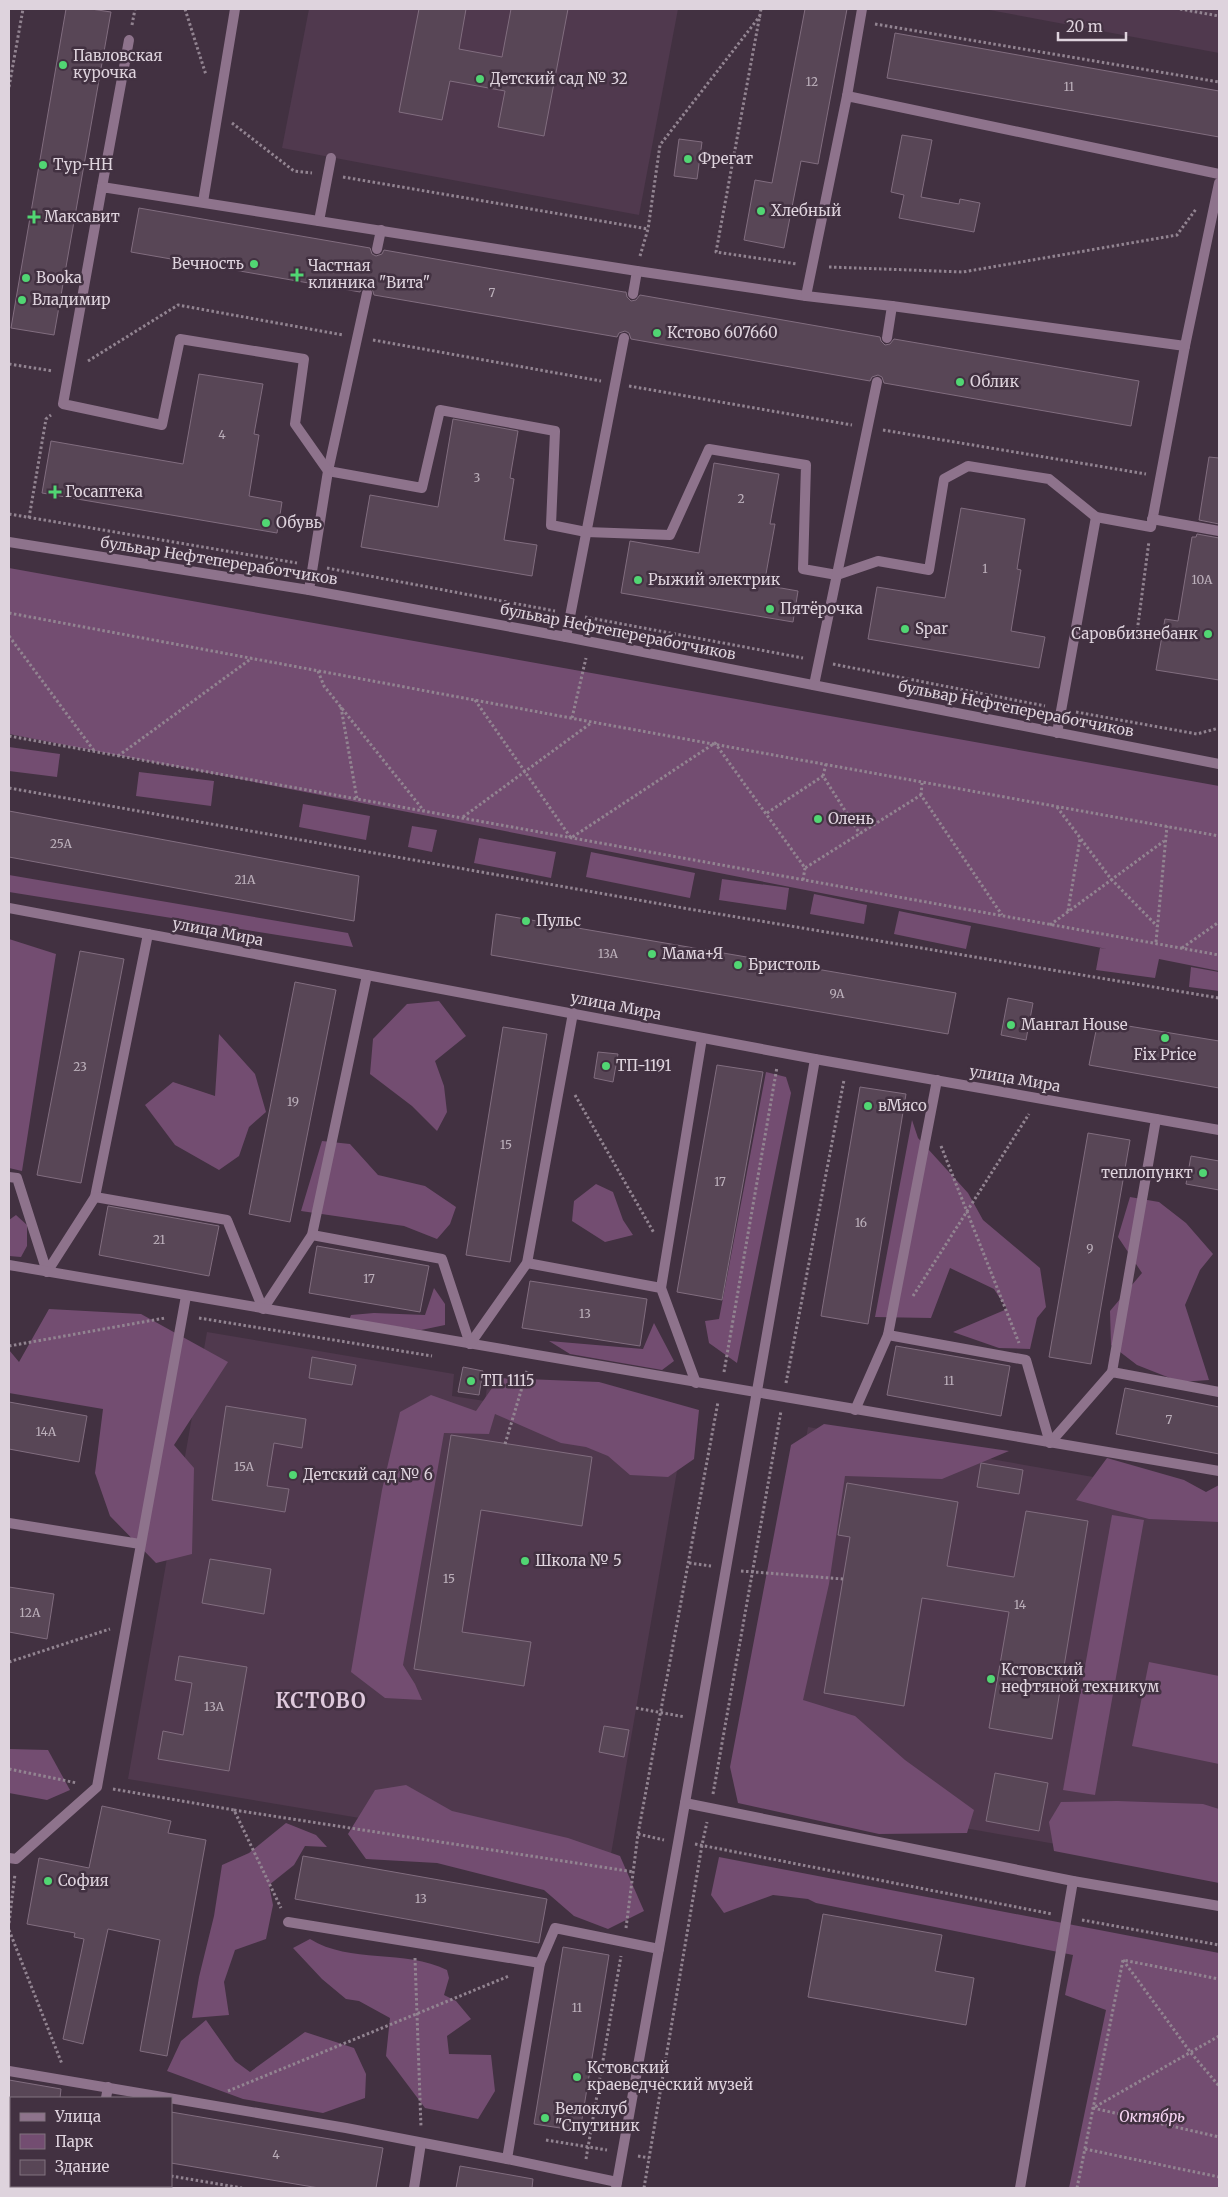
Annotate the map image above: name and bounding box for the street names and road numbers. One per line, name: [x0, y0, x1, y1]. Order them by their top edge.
street label: бульвар Нефтепереработчиков: [99, 532, 339, 589]
street label: бульвар Нефтепереработчиков: [499, 599, 738, 664]
street label: бульвар Нефтепереработчиков: [897, 676, 1136, 741]
street label: улица Мира: [171, 913, 265, 950]
street label: улица Мира: [569, 987, 663, 1024]
street label: улица Мира: [968, 1061, 1062, 1096]

